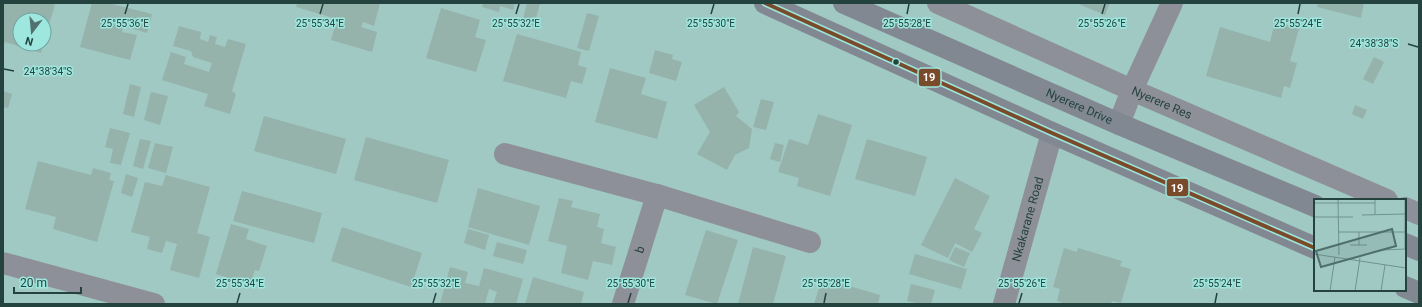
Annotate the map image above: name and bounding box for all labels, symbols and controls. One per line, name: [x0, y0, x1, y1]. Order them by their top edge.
north arrow: [12, 12, 52, 52]
text: 25°55'36"E: [101, 18, 149, 29]
text: 25°55'34"E: [296, 18, 344, 29]
text: 25°55'32"E: [492, 18, 540, 29]
text: 25°55'30"E: [687, 18, 735, 29]
text: 25°55'28"E: [883, 18, 931, 29]
text: 25°55'26"E: [1078, 18, 1126, 29]
text: 25°55'24"E: [1274, 18, 1322, 29]
text: N: [24, 34, 35, 48]
text: 24°38'38"S: [1350, 38, 1398, 49]
unlabelled marker: [891, 57, 901, 67]
text: 24°38'34"S: [24, 66, 72, 77]
line badge: 19: [918, 68, 941, 87]
text: 19: [923, 71, 935, 84]
street label: Nyerere Res: [1129, 84, 1194, 122]
street label: Nyerere Drive: [1044, 86, 1115, 127]
street label: Nkakarane Road: [1009, 175, 1046, 263]
line badge: 19: [1166, 178, 1189, 197]
text: 19: [1171, 182, 1183, 195]
inset map: [1314, 199, 1406, 291]
street label: b: [632, 244, 648, 255]
scale bar: [14, 269, 81, 295]
text: 20 m: [20, 276, 47, 290]
text: 25°55'34"E: [216, 278, 264, 289]
text: 25°55'32"E: [412, 278, 460, 289]
text: 25°55'30"E: [607, 278, 655, 289]
text: 25°55'28"E: [802, 278, 850, 289]
text: 25°55'26"E: [998, 278, 1046, 289]
text: 25°55'24"E: [1193, 278, 1241, 289]

